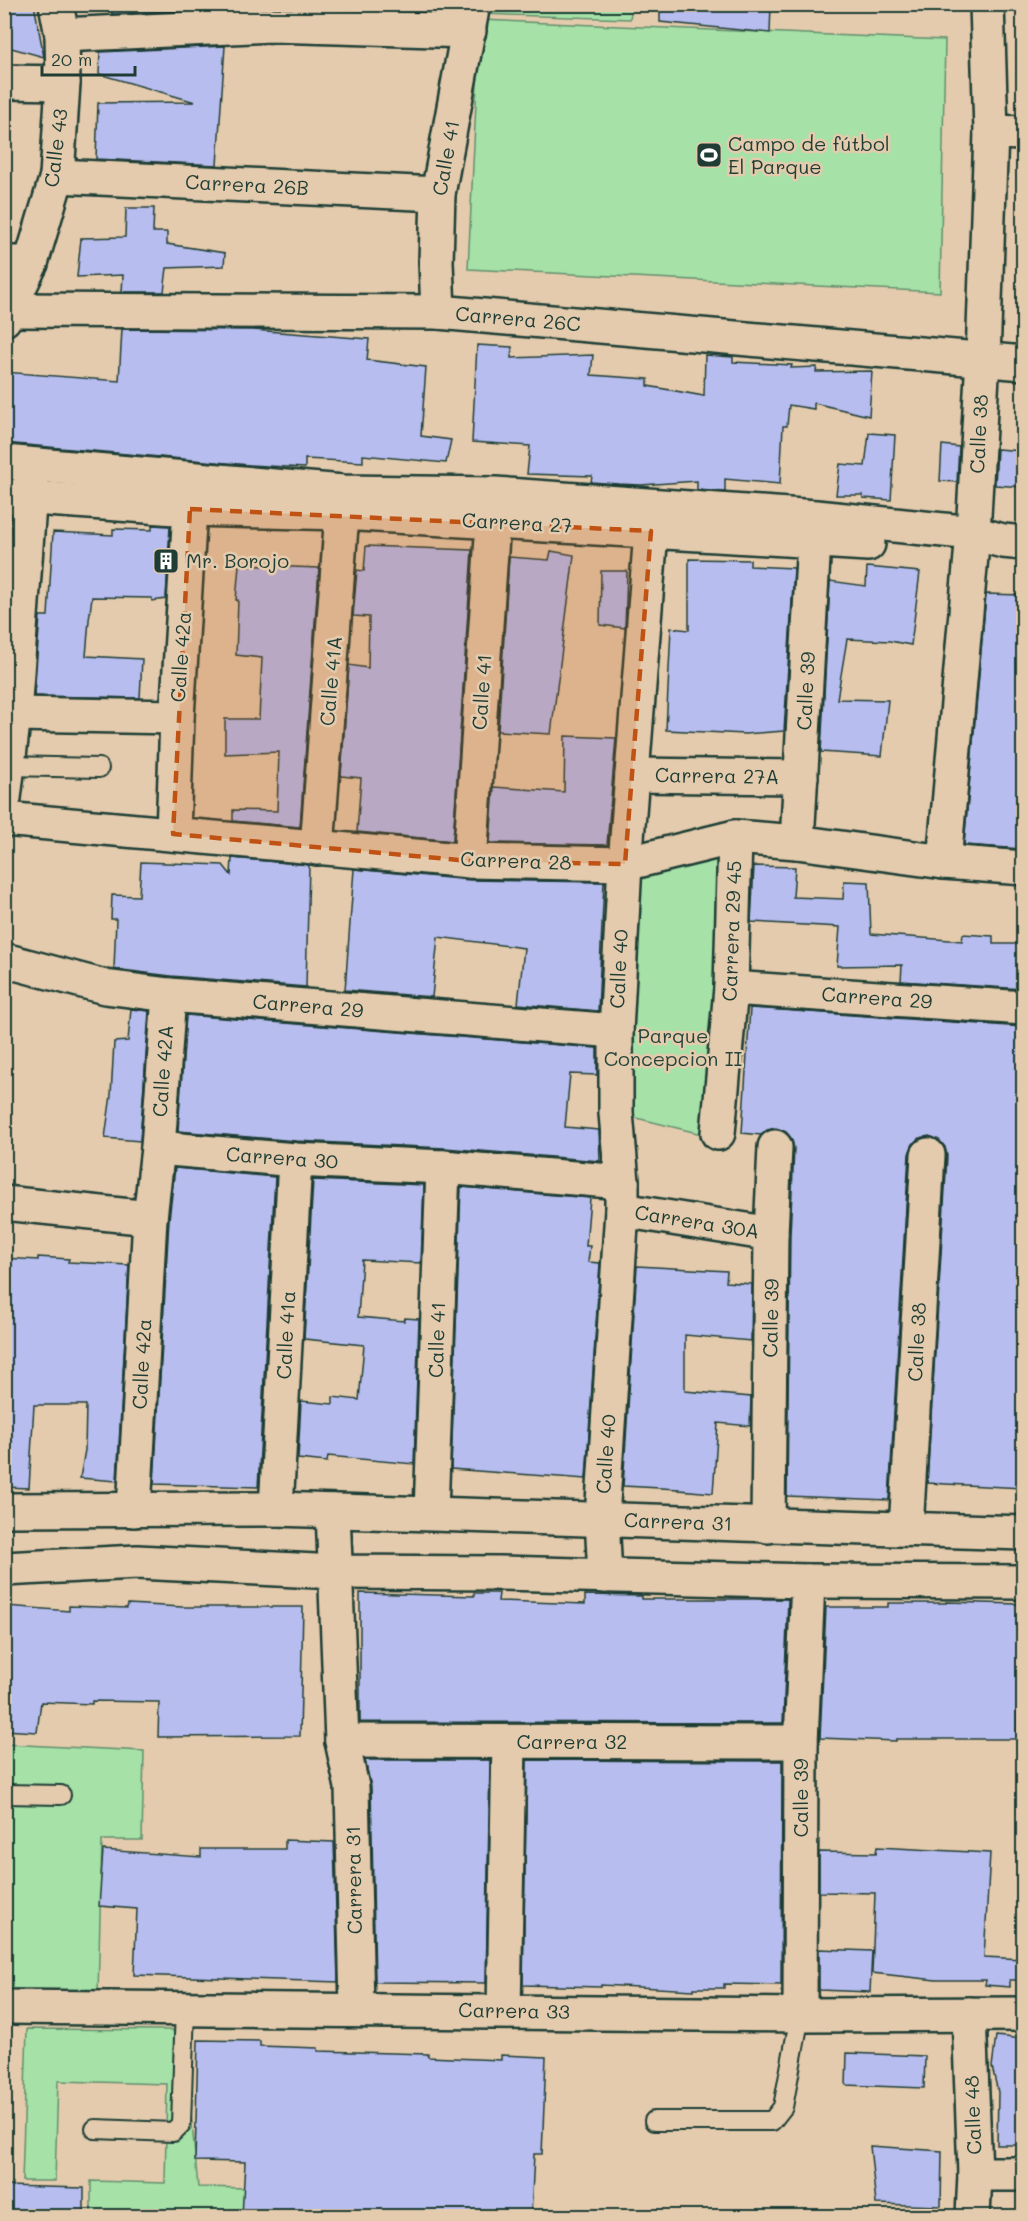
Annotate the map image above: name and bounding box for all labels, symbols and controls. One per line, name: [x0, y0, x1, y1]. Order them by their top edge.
scale bar: [42, 39, 135, 77]
text: 20 m: [51, 47, 92, 71]
street label: Calle 43: [37, 107, 73, 189]
street label: Calle 41: [426, 118, 464, 198]
place label: Campo de fútbol El Parque: [728, 130, 890, 179]
sports icon: Campo de fútbol El Parque: [694, 140, 724, 170]
street label: Carrera 26B: [185, 168, 310, 200]
street label: Carrera 26C: [454, 300, 582, 336]
street label: Calle 38: [963, 394, 993, 474]
street label: Carrera 27: [461, 506, 573, 538]
building icon: Mr. Borojo: [151, 546, 181, 576]
place label: Mr. Borojo: [186, 547, 289, 573]
street label: Calle 42a: [164, 611, 196, 703]
street label: Calle 41A: [313, 635, 347, 727]
street label: Calle 39: [790, 651, 820, 731]
street label: Calle 41: [465, 653, 497, 731]
street label: Carrera 27A: [655, 761, 779, 789]
street label: Carrera 28: [460, 845, 572, 875]
street label: Carrera 29 45: [716, 860, 746, 1002]
street label: Calle 40: [603, 929, 633, 1009]
street label: Carrera 29: [821, 980, 934, 1014]
street label: Carrera 29: [252, 987, 365, 1023]
park label: Parque Concepcion II: [604, 1022, 742, 1071]
street label: Calle 42A: [146, 1024, 178, 1118]
street label: Carrera 30: [225, 1140, 339, 1174]
street label: Carrera 30A: [633, 1198, 761, 1244]
street label: Calle 39: [756, 1278, 784, 1358]
street label: Calle 41a: [270, 1290, 300, 1380]
street label: Calle 41: [422, 1301, 450, 1379]
street label: Calle 38: [901, 1302, 931, 1382]
street label: Calle 42a: [126, 1318, 156, 1410]
street label: Calle 40: [589, 1413, 621, 1495]
street label: Carrera 31: [623, 1506, 733, 1536]
street label: Carrera 32: [517, 1728, 627, 1754]
street label: Calle 39: [787, 1758, 813, 1838]
street label: Carrera 31: [339, 1825, 367, 1935]
street label: Carrera 33: [458, 1996, 570, 2024]
street label: Calle 48: [958, 2075, 986, 2155]

